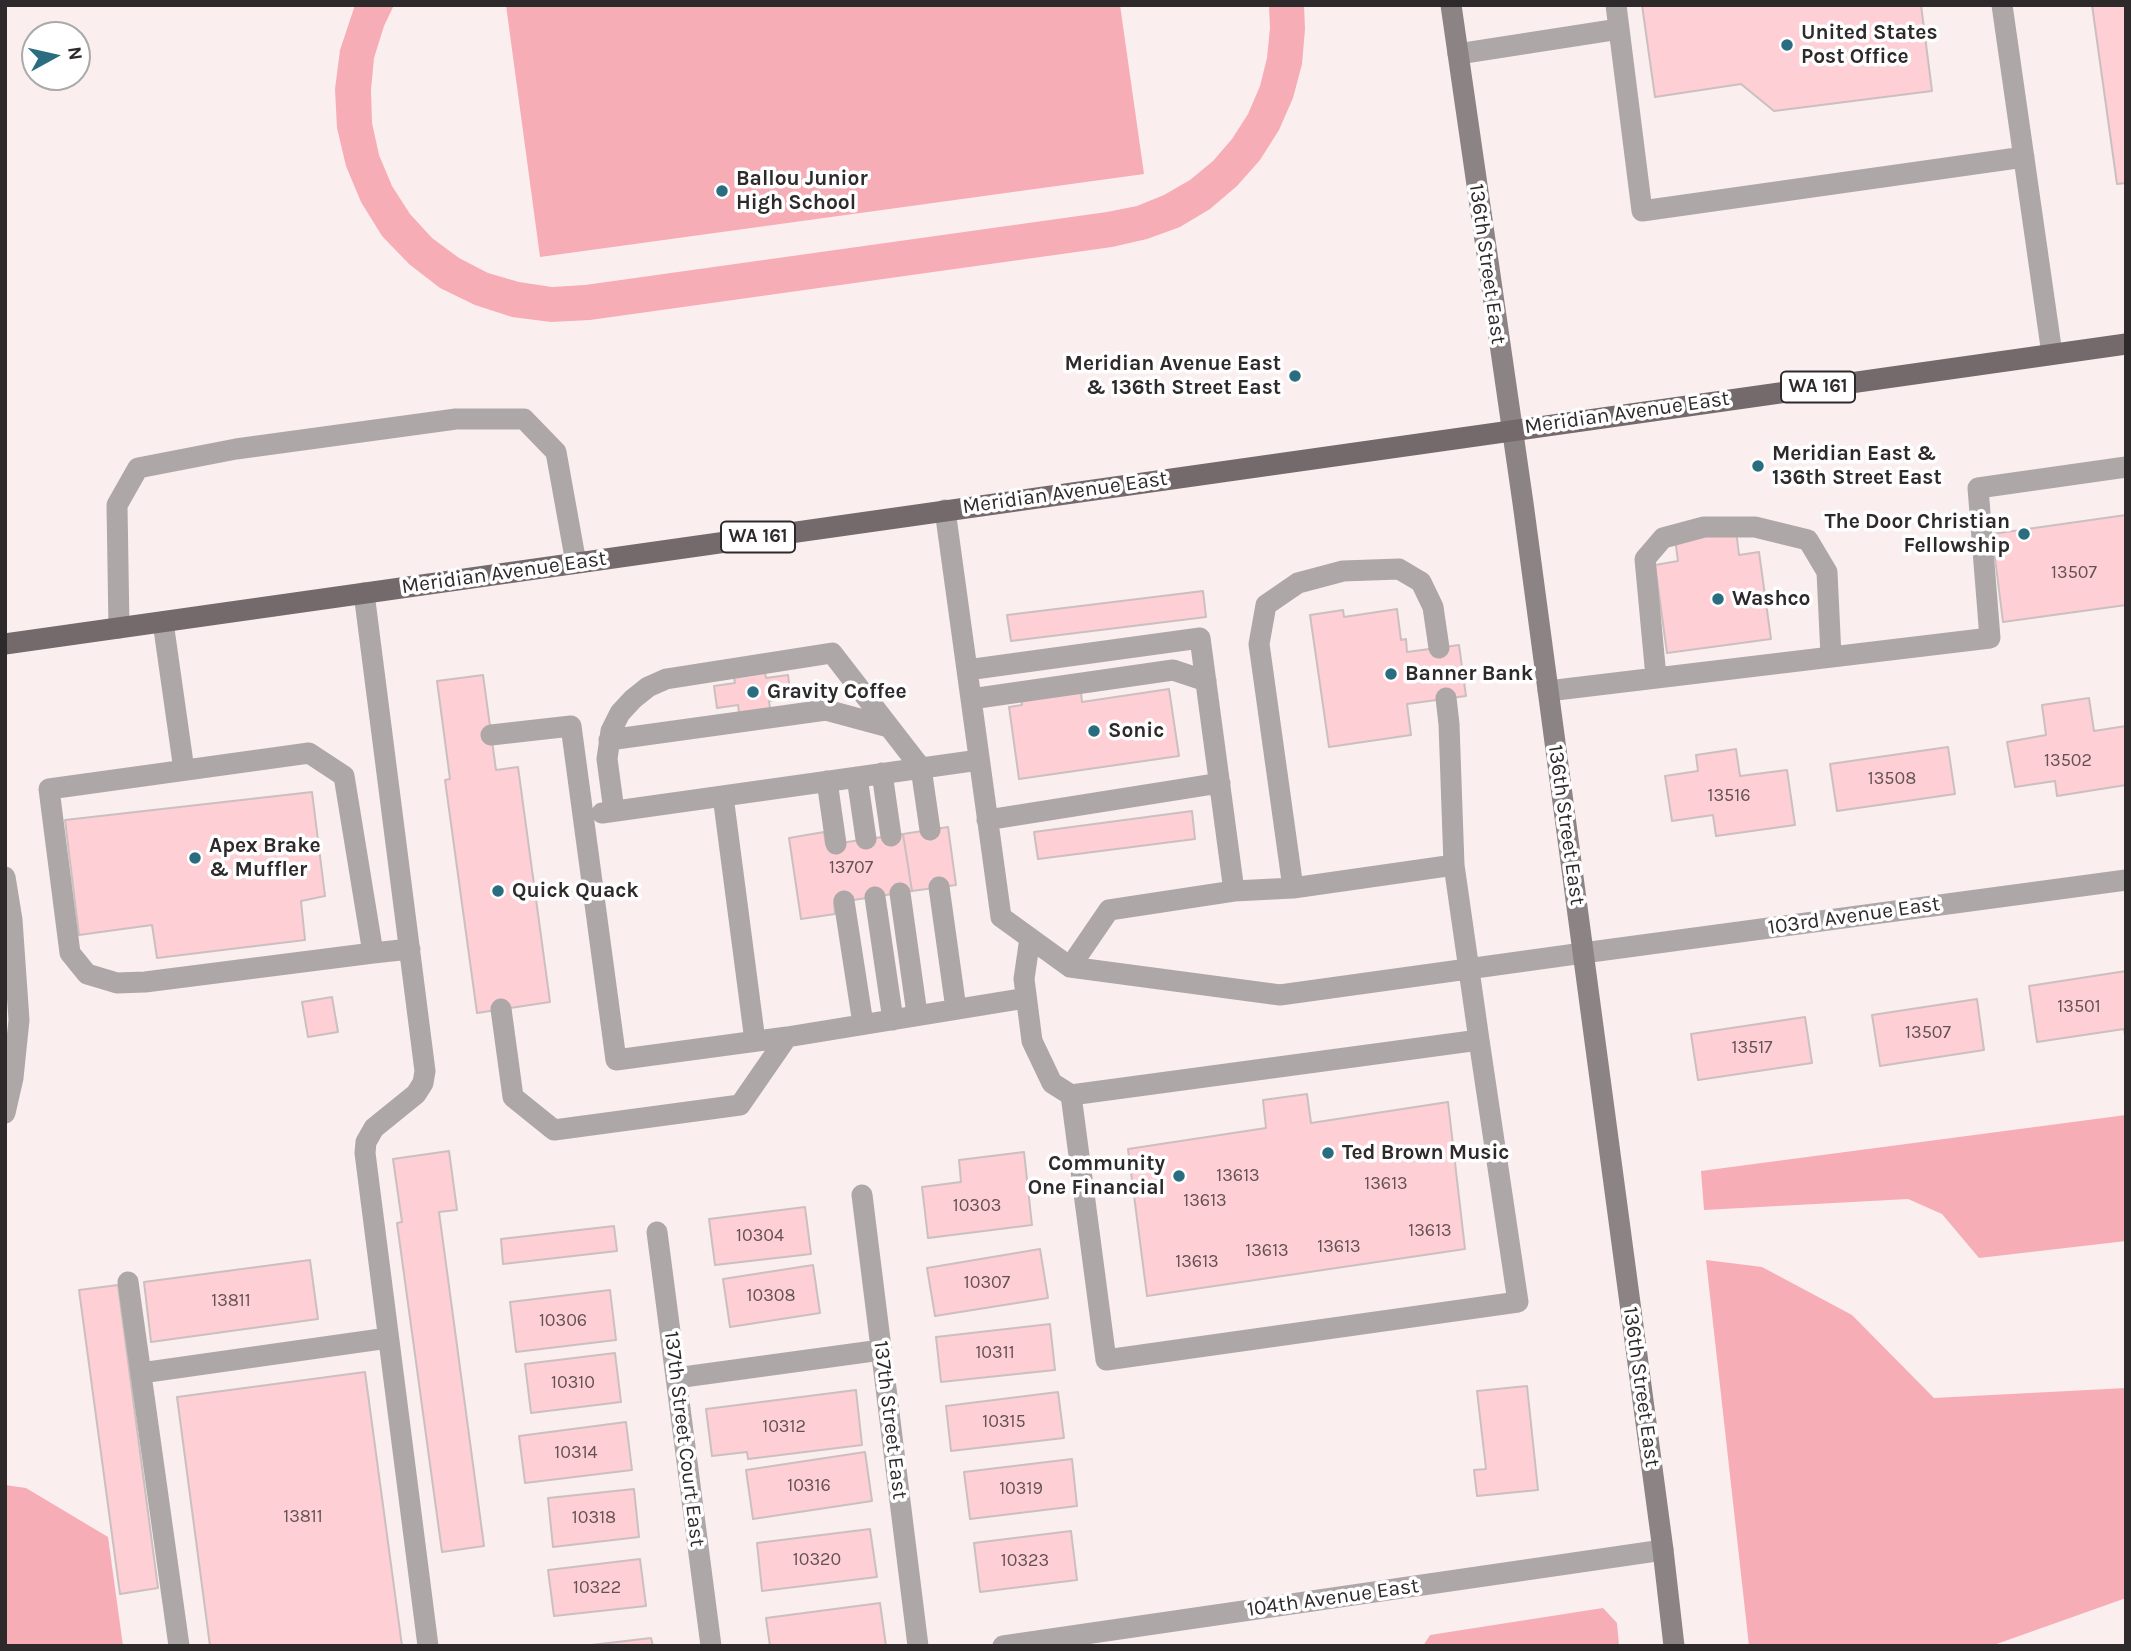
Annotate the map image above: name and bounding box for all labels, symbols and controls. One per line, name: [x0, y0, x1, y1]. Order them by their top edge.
place label: United States Post Office: [1801, 20, 1938, 70]
north arrow: [21, 21, 91, 91]
marker: United States Post Office: [1779, 37, 1795, 53]
text: N: [63, 45, 87, 62]
place label: Ballou Junior High School: [736, 166, 868, 216]
street label: 136th Street East: [1463, 182, 1511, 346]
marker: Ballou Junior High School: [714, 183, 730, 199]
place label: Meridian Avenue East & 136th Street East: [1065, 351, 1281, 401]
marker: Meridian Avenue East & 136th Street East: [1287, 368, 1303, 384]
road number: WA 161: [1781, 372, 1855, 402]
street label: Meridian Avenue East: [1523, 386, 1731, 440]
place label: Meridian East & 136th Street East: [1772, 441, 1942, 491]
marker: Meridian East & 136th Street East: [1750, 458, 1766, 474]
street label: Meridian Avenue East: [961, 466, 1169, 520]
place label: The Door Christian Fellowship: [1824, 509, 2010, 559]
road number: WA 161: [721, 522, 795, 552]
marker: The Door Christian Fellowship: [2016, 526, 2032, 542]
street label: Meridian Avenue East: [400, 546, 608, 600]
house number: 13507: [2051, 562, 2097, 584]
place label: Washco: [1732, 586, 1810, 612]
marker: Washco: [1710, 591, 1726, 607]
place label: Banner Bank: [1405, 661, 1533, 687]
marker: Banner Bank: [1383, 666, 1399, 682]
place label: Gravity Coffee: [767, 679, 907, 705]
marker: Gravity Coffee: [745, 684, 761, 700]
place label: Sonic: [1108, 718, 1164, 744]
marker: Sonic: [1086, 723, 1102, 739]
street label: 136th Street East: [1542, 743, 1590, 907]
house number: 13502: [2044, 750, 2092, 772]
house number: 13508: [1868, 768, 1916, 790]
house number: 13516: [1708, 785, 1750, 807]
place label: Apex Brake & Muffler: [209, 833, 321, 883]
marker: Apex Brake & Muffler: [187, 850, 203, 866]
house number: 13707: [829, 857, 873, 879]
place label: Quick Quack: [512, 878, 639, 904]
marker: Quick Quack: [490, 883, 506, 899]
street label: 103rd Avenue East: [1766, 891, 1942, 941]
house number: 13501: [2057, 996, 2101, 1018]
house number: 13507: [1905, 1022, 1951, 1044]
house number: 13517: [1731, 1037, 1773, 1059]
place label: Ted Brown Music: [1342, 1140, 1509, 1166]
marker: Ted Brown Music: [1320, 1145, 1336, 1161]
place label: Community One Financial: [1028, 1151, 1165, 1201]
house number: 13613: [1216, 1165, 1260, 1187]
marker: Community One Financial: [1171, 1168, 1187, 1184]
house number: 13613: [1364, 1173, 1408, 1195]
house number: 13613: [1183, 1190, 1227, 1212]
house number: 10303: [953, 1195, 1001, 1217]
house number: 13613: [1408, 1220, 1452, 1242]
house number: 10304: [736, 1225, 784, 1247]
house number: 13613: [1317, 1236, 1361, 1258]
house number: 13613: [1245, 1240, 1289, 1262]
house number: 13613: [1175, 1251, 1219, 1273]
house number: 10307: [964, 1272, 1010, 1294]
house number: 10308: [746, 1285, 796, 1307]
house number: 13811: [211, 1290, 251, 1312]
street label: 136th Street East: [1617, 1305, 1665, 1469]
house number: 10306: [539, 1310, 587, 1332]
street label: 137th Street Court East: [658, 1330, 710, 1548]
street label: 137th Street East: [868, 1339, 912, 1501]
house number: 10311: [975, 1342, 1015, 1364]
house number: 10310: [551, 1372, 595, 1394]
house number: 10315: [982, 1411, 1026, 1433]
house number: 10312: [762, 1416, 806, 1438]
house number: 10314: [554, 1442, 598, 1464]
house number: 10316: [787, 1475, 831, 1497]
house number: 10319: [999, 1478, 1043, 1500]
house number: 13811: [283, 1506, 323, 1528]
house number: 10318: [572, 1507, 616, 1529]
house number: 10320: [793, 1549, 841, 1571]
house number: 10323: [1001, 1550, 1049, 1572]
street label: 104th Avenue East: [1246, 1573, 1420, 1623]
house number: 10322: [573, 1577, 621, 1599]

